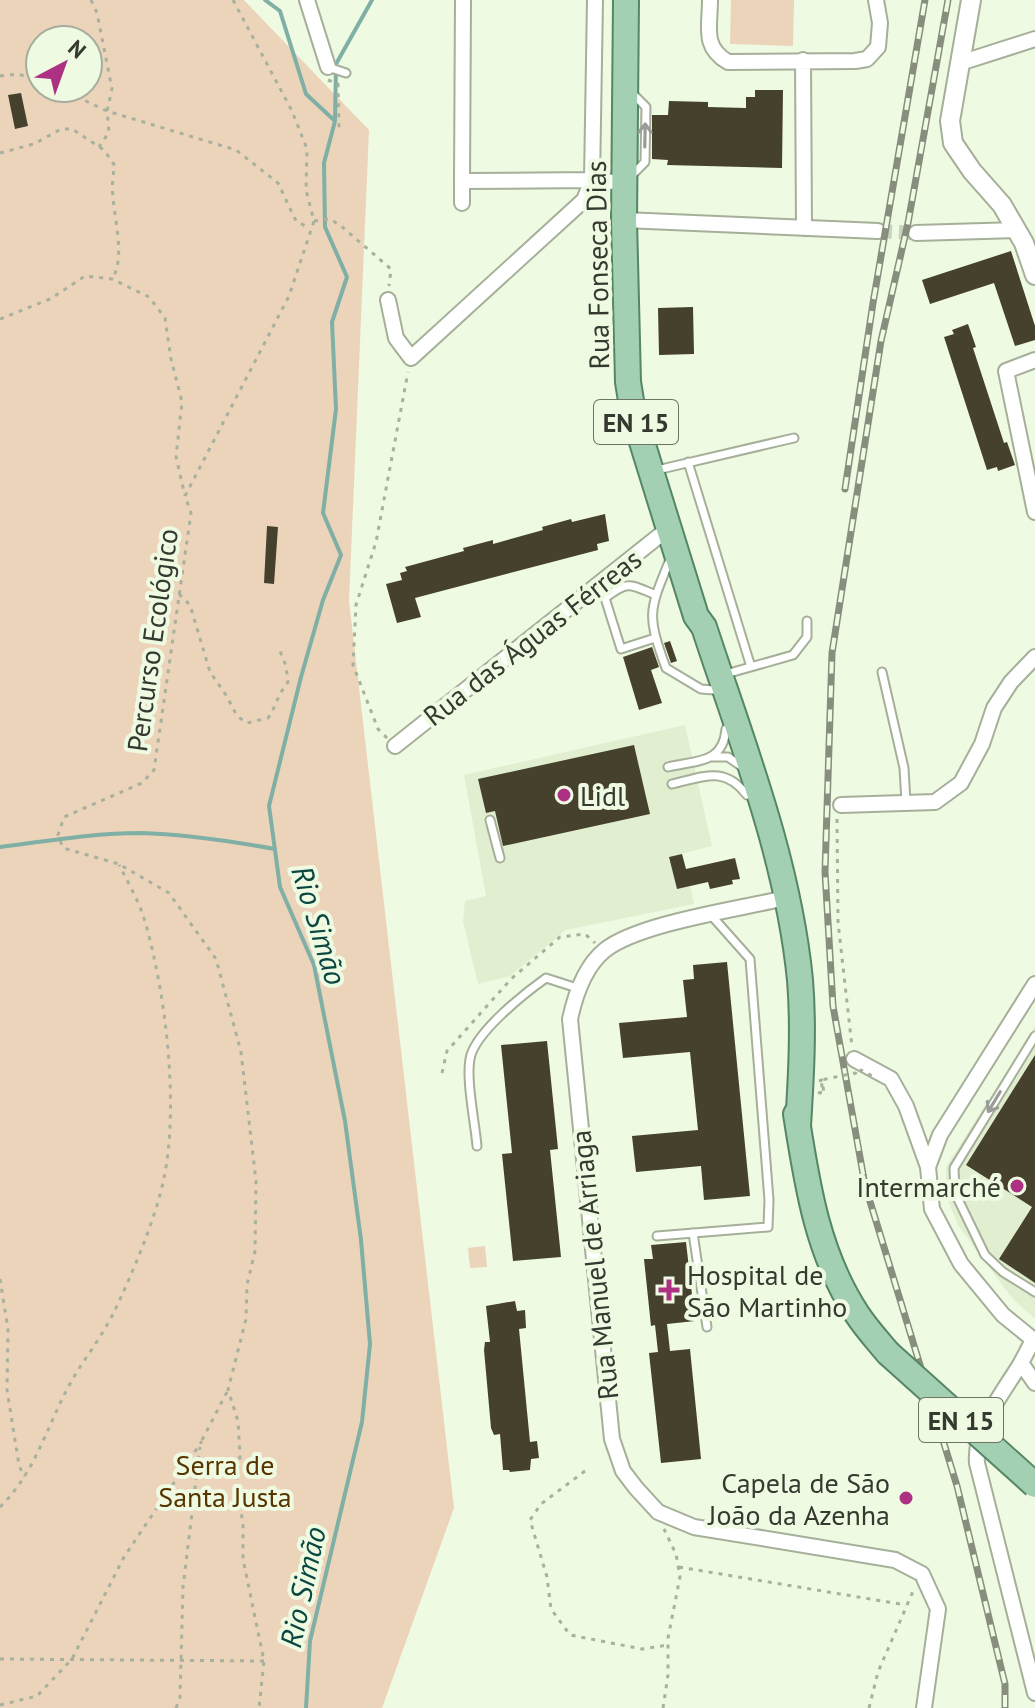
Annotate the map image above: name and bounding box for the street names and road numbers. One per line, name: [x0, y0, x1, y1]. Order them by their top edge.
street label: Rua Fonseca Dias: [577, 160, 617, 370]
road number: EN 15: [594, 400, 678, 444]
street label: Percurso Ecológico: [118, 526, 186, 754]
street label: Rua das Águas Férreas: [415, 540, 649, 734]
street label: Rua Manuel de Arriaga: [561, 1128, 627, 1402]
road number: EN 15: [919, 1398, 1003, 1442]

